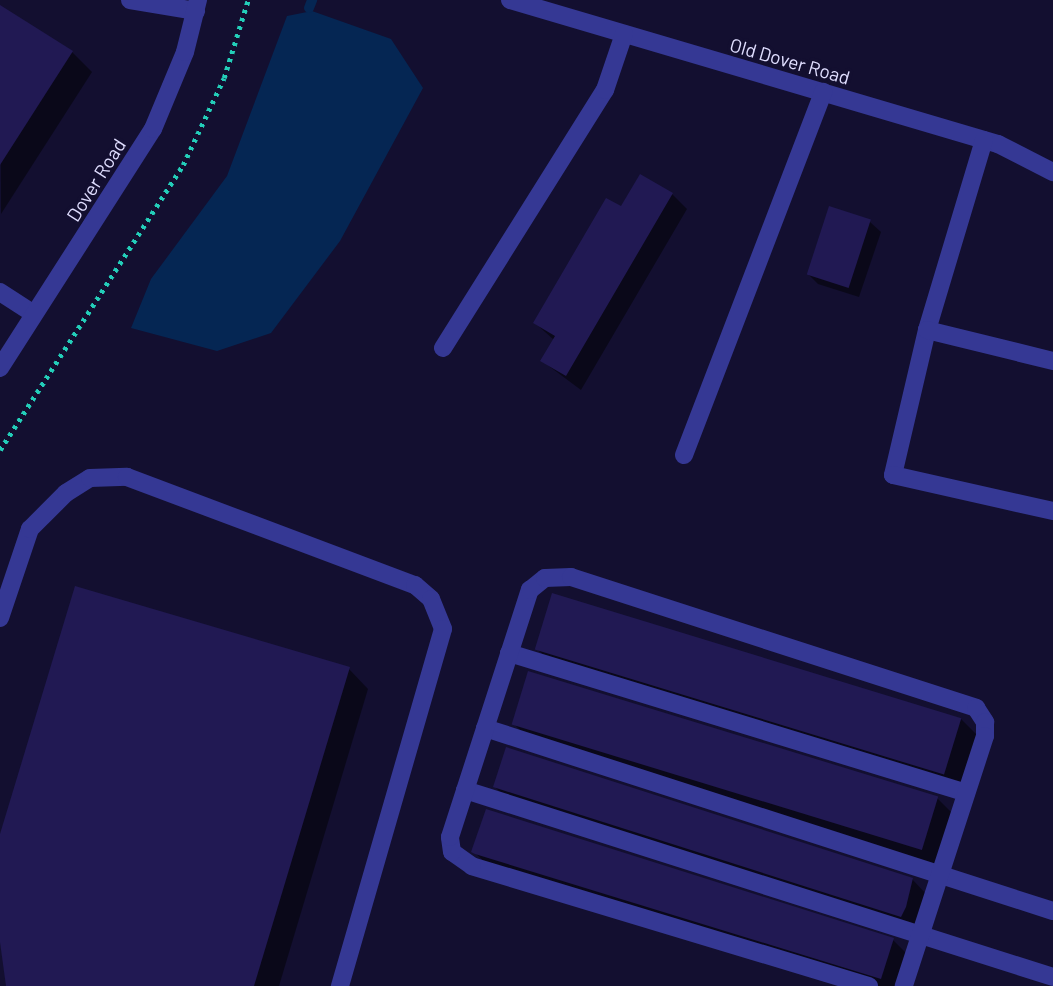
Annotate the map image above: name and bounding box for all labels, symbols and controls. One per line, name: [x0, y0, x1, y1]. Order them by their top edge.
street label: Old Dover Road: [727, 33, 853, 89]
street label: Dover Road: [62, 134, 130, 226]

